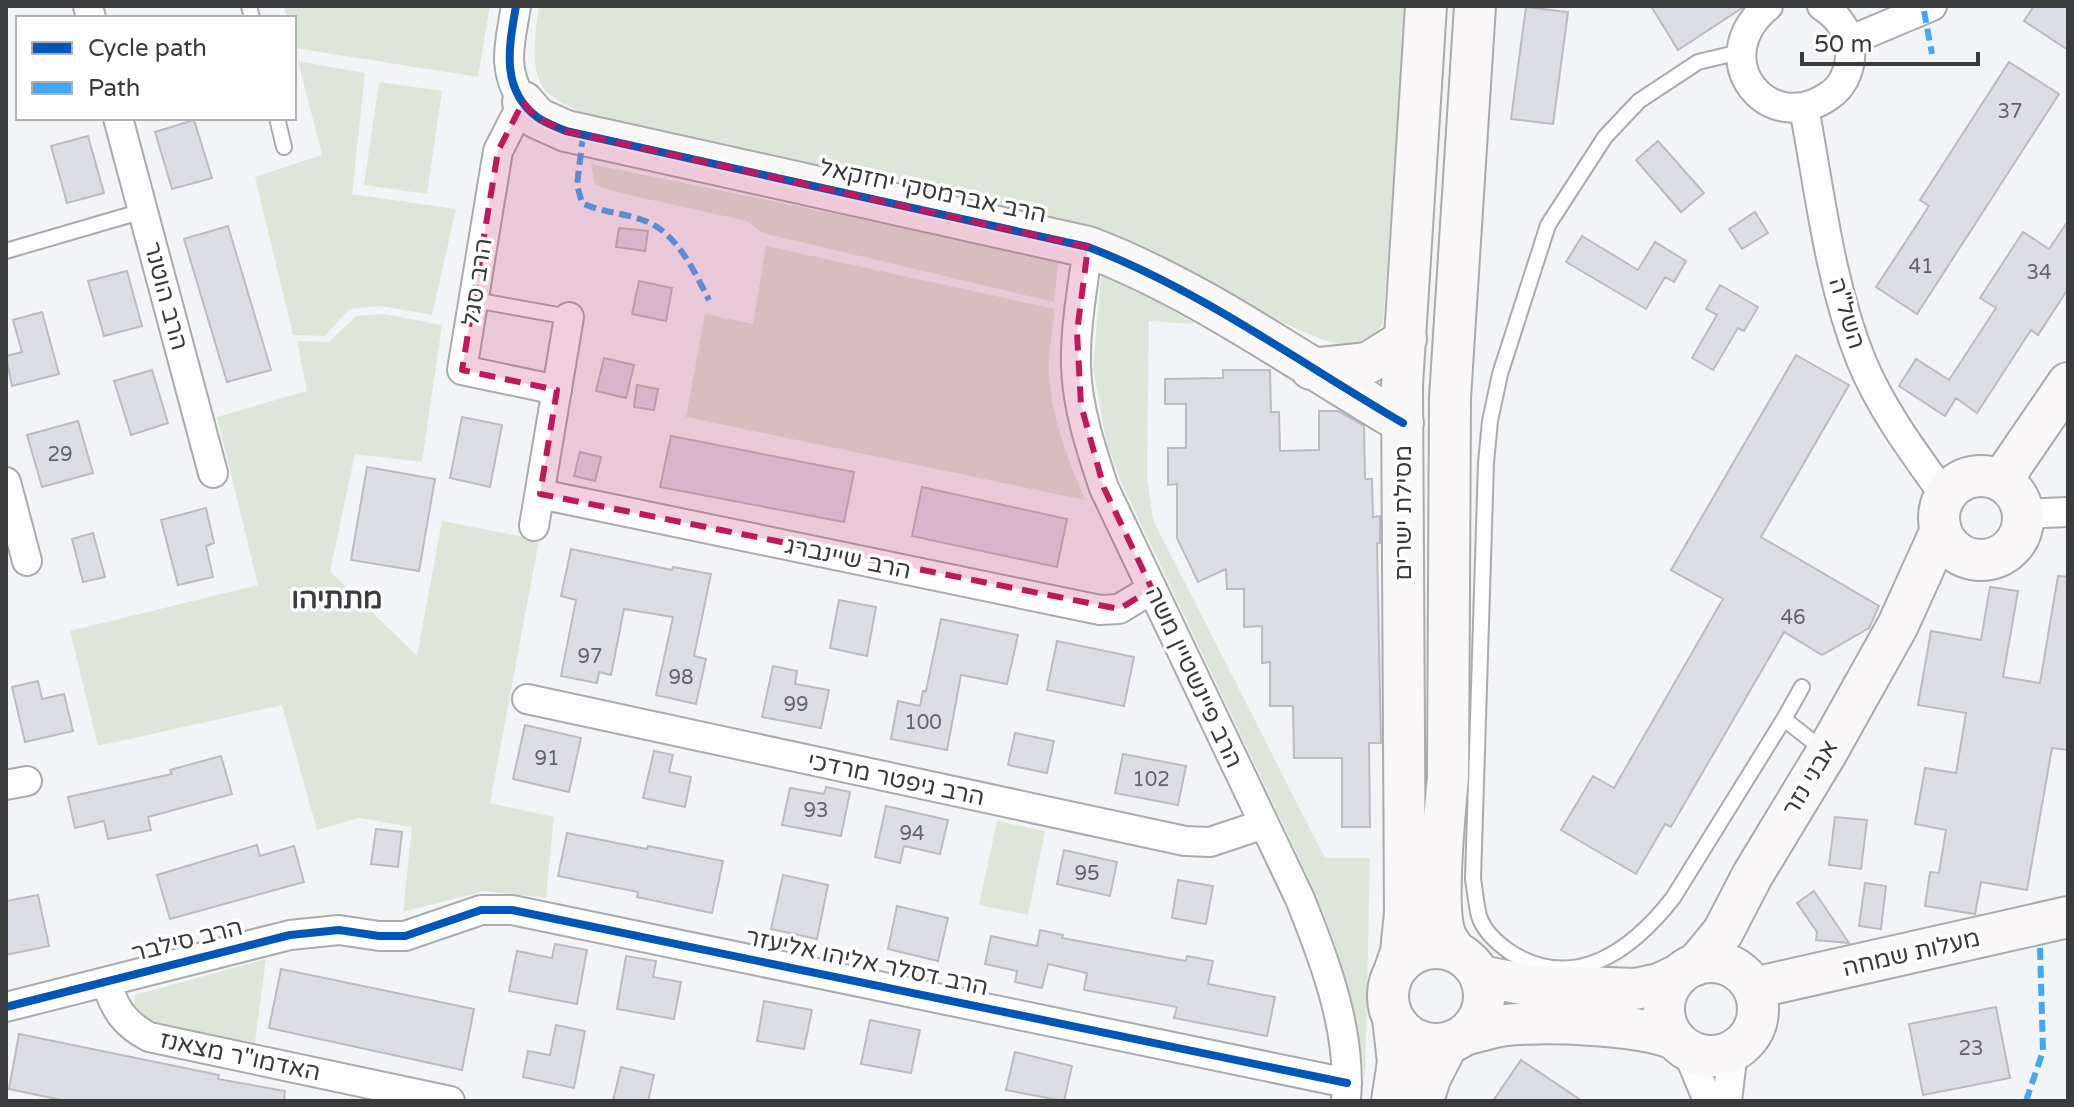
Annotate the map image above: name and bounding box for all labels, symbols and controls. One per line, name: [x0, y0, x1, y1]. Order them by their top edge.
legend: [16, 16, 296, 120]
scale bar: [1802, 16, 1978, 66]
text: 50 m: [1814, 30, 1872, 59]
text: Cycle path: [88, 34, 207, 63]
text: Path: [88, 74, 141, 103]
house number: 37: [1997, 100, 2023, 124]
street label: הרב אברמסקי יחזקאל: [817, 153, 1049, 230]
street label: הרב סגל: [456, 236, 499, 328]
street label: הרב הוטנר: [137, 239, 194, 353]
house number: 41: [1908, 255, 1934, 279]
house number: 34: [2026, 261, 2052, 285]
street label: השל"ה: [1822, 274, 1871, 352]
house number: 29: [47, 443, 73, 467]
street label: מסילת ישרים: [1389, 445, 1418, 581]
street label: הרב שיינברג: [782, 531, 913, 586]
district label: מתתיהו: [292, 582, 382, 616]
street label: הרב פיינשטיין משה: [1139, 582, 1248, 773]
house number: 46: [1780, 606, 1806, 630]
house number: 97: [577, 645, 603, 669]
house number: 98: [668, 666, 694, 690]
house number: 99: [783, 693, 809, 717]
house number: 100: [904, 711, 942, 735]
street label: אבני נזר: [1776, 735, 1844, 822]
house number: 91: [534, 747, 560, 771]
street label: הרב גיפטר מרדכי: [805, 747, 987, 812]
house number: 102: [1132, 768, 1170, 792]
house number: 93: [803, 799, 829, 823]
house number: 94: [899, 822, 925, 846]
house number: 95: [1074, 862, 1100, 886]
street label: הרב סילבר: [129, 913, 246, 968]
street label: הרב דסלר אליהו אליעזר: [743, 923, 991, 1002]
street label: מעלות שמחה: [1839, 924, 1983, 983]
street label: האדמו"ר מצאנז: [157, 1025, 323, 1088]
house number: 23: [1958, 1037, 1984, 1061]

